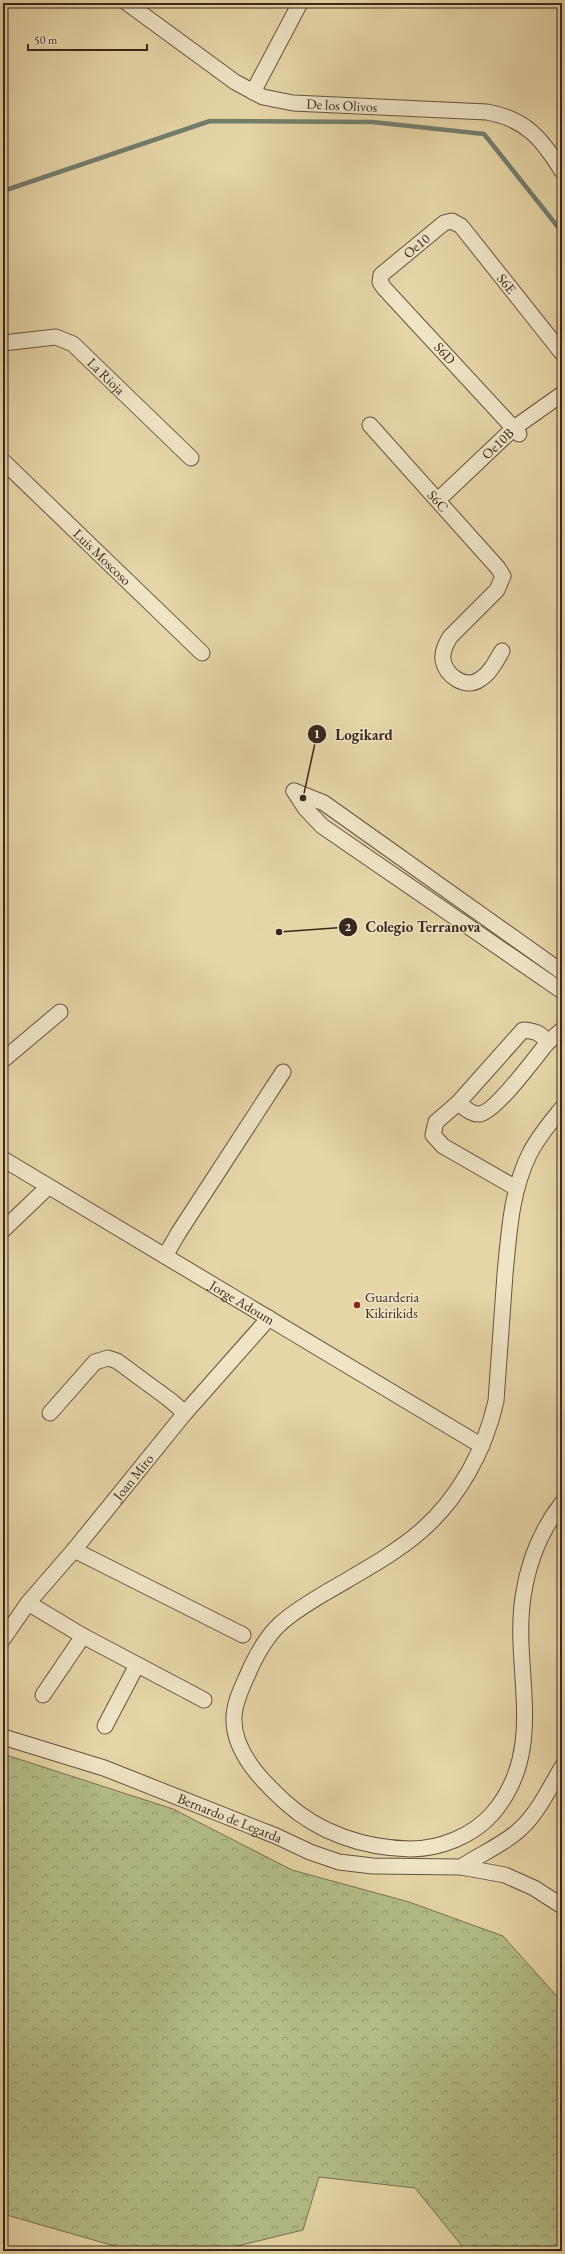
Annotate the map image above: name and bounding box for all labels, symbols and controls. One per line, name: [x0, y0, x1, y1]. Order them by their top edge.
scale bar: [28, 26, 147, 52]
text: 50 m: [34, 32, 58, 48]
street label: De los Olivos: [306, 95, 378, 116]
street label: Oe10: [399, 229, 434, 262]
street label: S6E: [493, 270, 521, 298]
street label: S6D: [430, 338, 460, 368]
street label: La Rioja: [84, 354, 129, 399]
street label: Oe10B: [478, 424, 517, 463]
street label: S6C: [424, 486, 453, 516]
street label: Luis Moscoso: [69, 525, 135, 589]
callout: Logikard: [307, 721, 401, 748]
text: Logikard: [335, 725, 393, 744]
text: 1: [314, 726, 320, 742]
callout: Colegio Terranova: [338, 913, 489, 940]
text: Colegio Terranova: [366, 917, 481, 936]
text: 2: [345, 919, 352, 935]
street label: Jorge Adoum: [206, 1275, 278, 1329]
place label: Guarderia Kikirikids: [365, 1288, 419, 1322]
marker: Guarderia Kikirikids: [352, 1300, 362, 1310]
street label: Joan Miro: [108, 1450, 157, 1505]
street label: Bernardo de Legarda: [175, 1789, 286, 1847]

